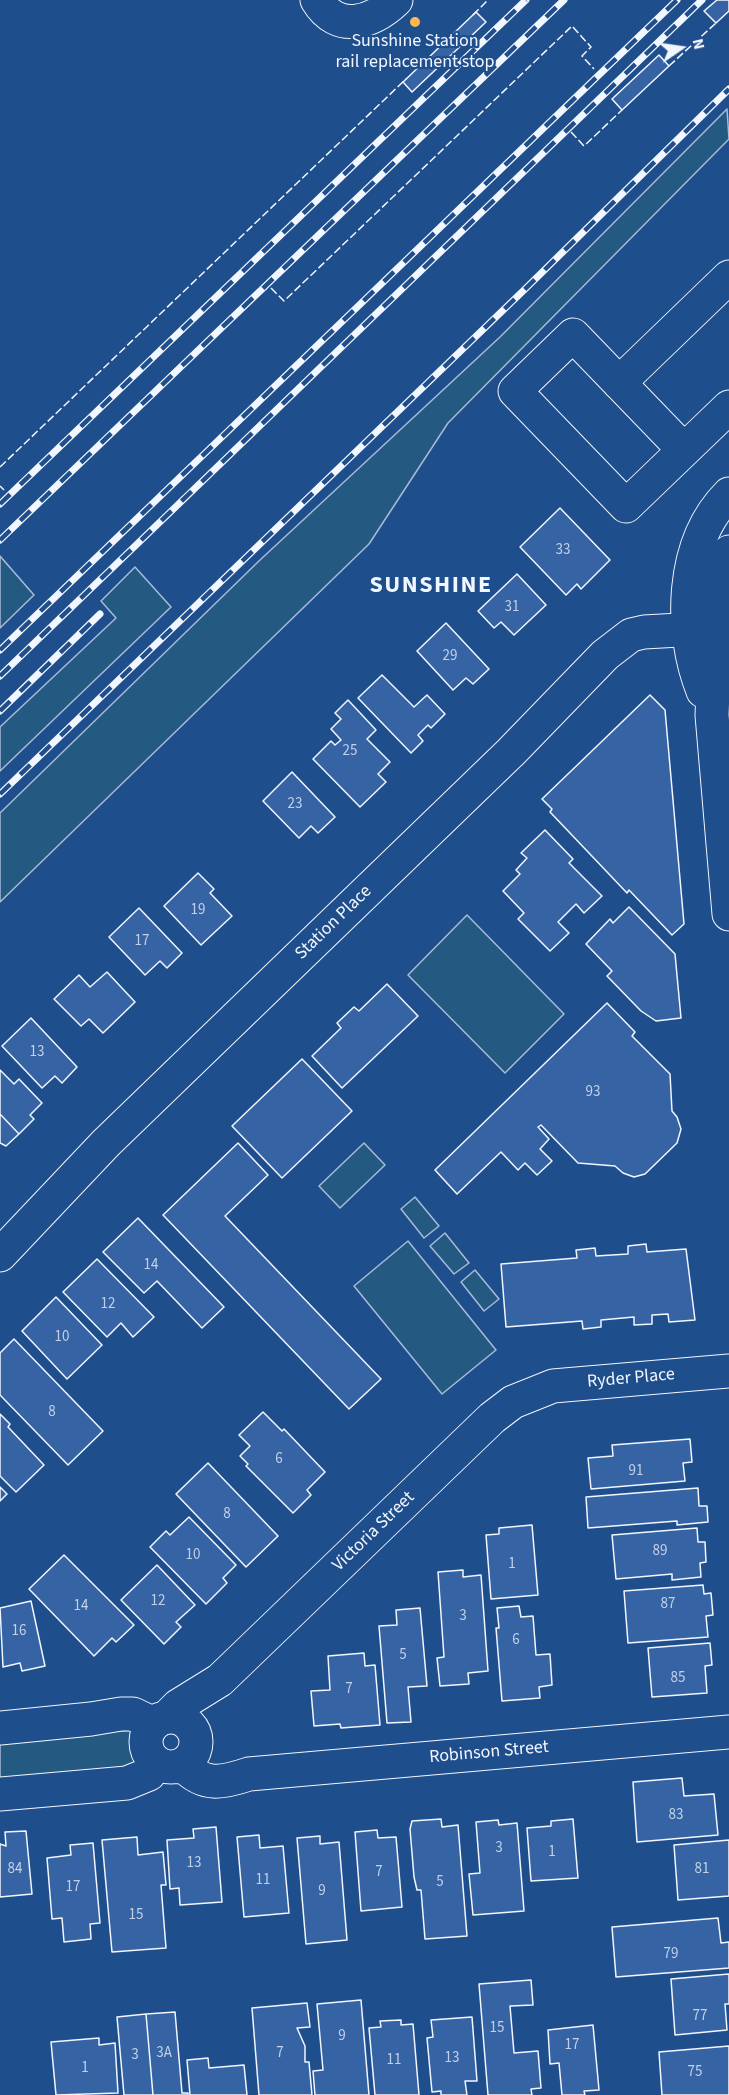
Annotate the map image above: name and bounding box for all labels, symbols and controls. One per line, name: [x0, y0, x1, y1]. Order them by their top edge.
marker: Sunshine Station rail replacement stop: [408, 15, 422, 29]
north arrow: [651, 18, 711, 78]
place label: Sunshine Station rail replacement stop: [335, 31, 495, 74]
text: N: [687, 36, 710, 52]
house number: 33: [556, 542, 570, 560]
district label: SUNSHINE: [369, 573, 493, 601]
house number: 31: [505, 599, 519, 617]
house number: 29: [443, 648, 457, 666]
house number: 25: [343, 743, 357, 761]
house number: 23: [288, 796, 302, 814]
street label: Station Place: [291, 881, 377, 965]
house number: 19: [191, 902, 205, 920]
house number: 17: [135, 933, 149, 951]
house number: 13: [30, 1044, 44, 1062]
house number: 93: [586, 1084, 600, 1102]
house number: 14: [144, 1257, 158, 1275]
house number: 12: [101, 1296, 115, 1314]
house number: 10: [55, 1329, 69, 1347]
street label: Ryder Place: [586, 1364, 676, 1394]
house number: 8: [48, 1404, 56, 1422]
house number: 6: [275, 1451, 283, 1469]
house number: 91: [629, 1463, 643, 1481]
street label: Victoria Street: [328, 1487, 420, 1577]
house number: 8: [223, 1506, 231, 1524]
house number: 89: [653, 1543, 667, 1561]
house number: 10: [186, 1547, 200, 1565]
house number: 1: [508, 1556, 516, 1574]
house number: 12: [151, 1593, 165, 1611]
house number: 87: [661, 1596, 675, 1614]
house number: 14: [74, 1598, 88, 1616]
house number: 3: [459, 1608, 467, 1626]
house number: 16: [12, 1623, 26, 1641]
house number: 6: [512, 1632, 520, 1650]
house number: 5: [399, 1647, 407, 1665]
house number: 85: [671, 1670, 685, 1688]
house number: 7: [345, 1681, 353, 1699]
street label: Robinson Street: [428, 1737, 550, 1769]
house number: 83: [669, 1807, 683, 1825]
house number: 3: [495, 1840, 503, 1858]
house number: 1: [548, 1844, 556, 1862]
house number: 13: [187, 1855, 201, 1873]
house number: 84: [8, 1861, 22, 1879]
house number: 81: [695, 1861, 709, 1879]
house number: 7: [375, 1864, 383, 1882]
house number: 11: [256, 1872, 270, 1890]
house number: 5: [436, 1874, 444, 1892]
house number: 17: [66, 1879, 80, 1897]
house number: 9: [318, 1883, 326, 1901]
house number: 15: [129, 1907, 143, 1925]
house number: 79: [664, 1946, 678, 1964]
house number: 77: [693, 2008, 707, 2026]
house number: 15: [490, 2020, 504, 2038]
house number: 9: [338, 2028, 346, 2046]
house number: 17: [565, 2037, 579, 2055]
house number: 3A: [156, 2045, 172, 2063]
house number: 7: [276, 2045, 284, 2063]
house number: 3: [131, 2047, 139, 2065]
house number: 13: [445, 2050, 459, 2068]
house number: 11: [387, 2052, 401, 2070]
house number: 1: [81, 2060, 89, 2078]
house number: 75: [688, 2064, 702, 2082]

